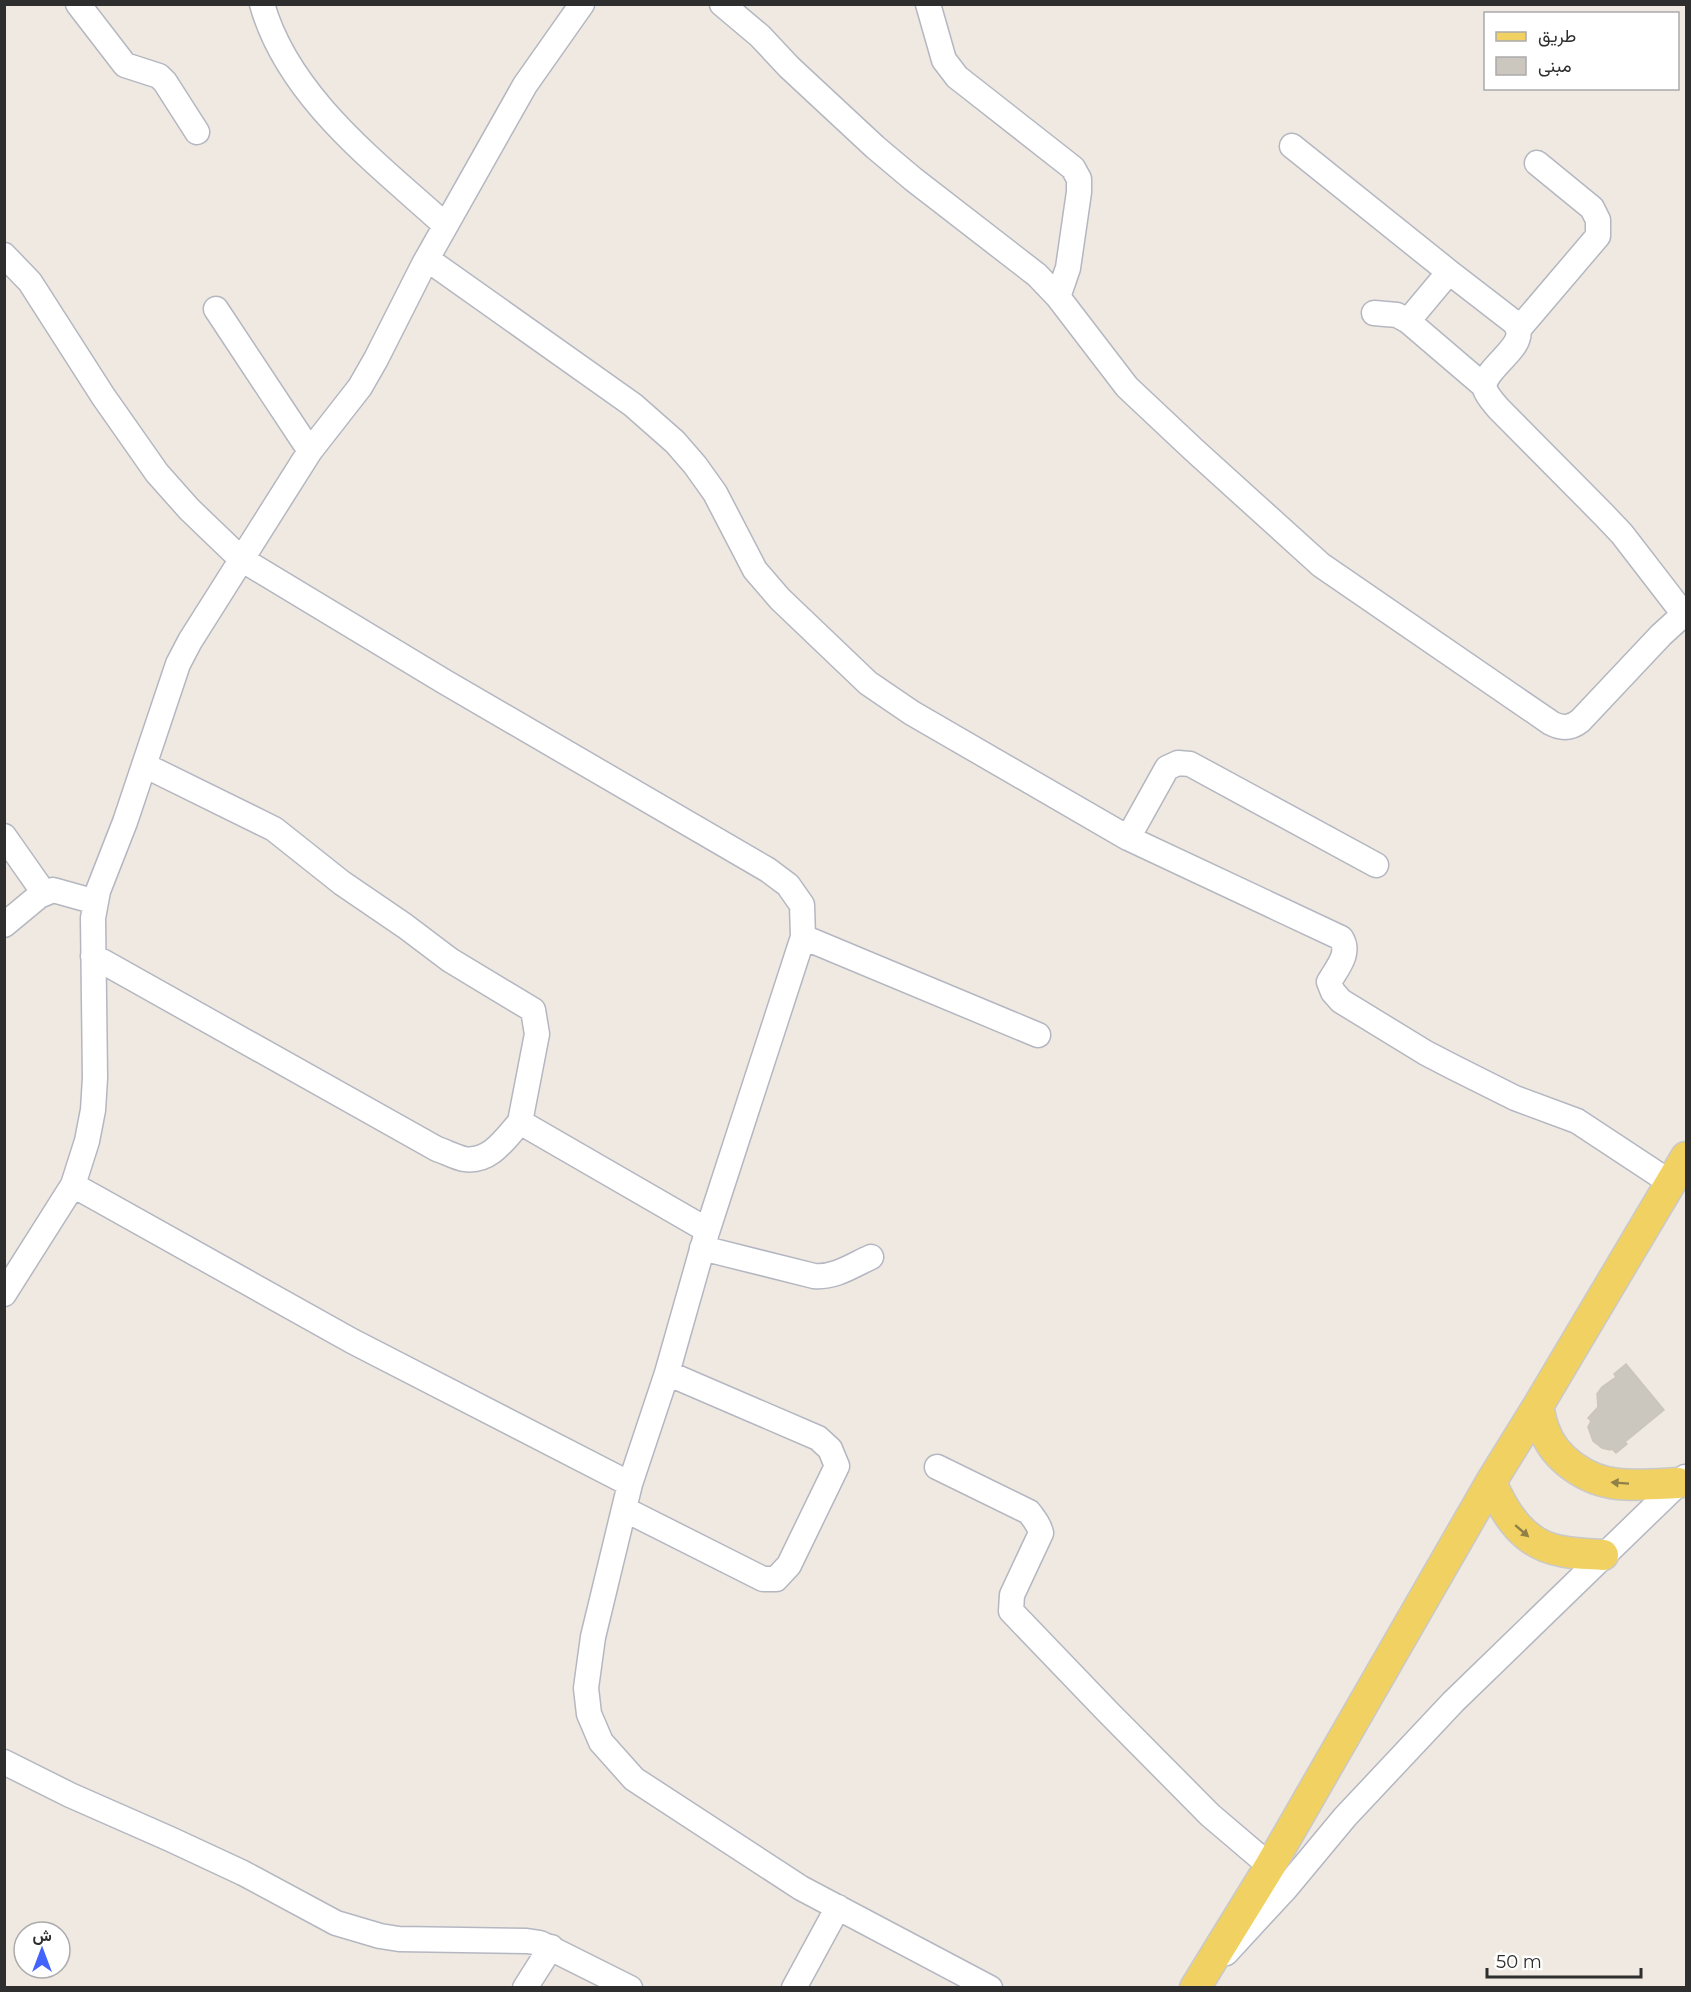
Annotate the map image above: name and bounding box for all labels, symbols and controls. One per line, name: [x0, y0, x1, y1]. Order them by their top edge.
legend: [1484, 12, 1679, 90]
text: طريق: [1538, 25, 1576, 47]
text: مبنى: [1538, 55, 1572, 77]
one-way arrow: [1610, 1479, 1629, 1488]
one-way arrow: [1514, 1524, 1530, 1537]
north arrow: [12, 1920, 72, 1980]
text: ش: [32, 1926, 52, 1945]
scale bar: [1487, 1941, 1642, 1979]
text: 50 m: [1496, 1951, 1542, 1973]

